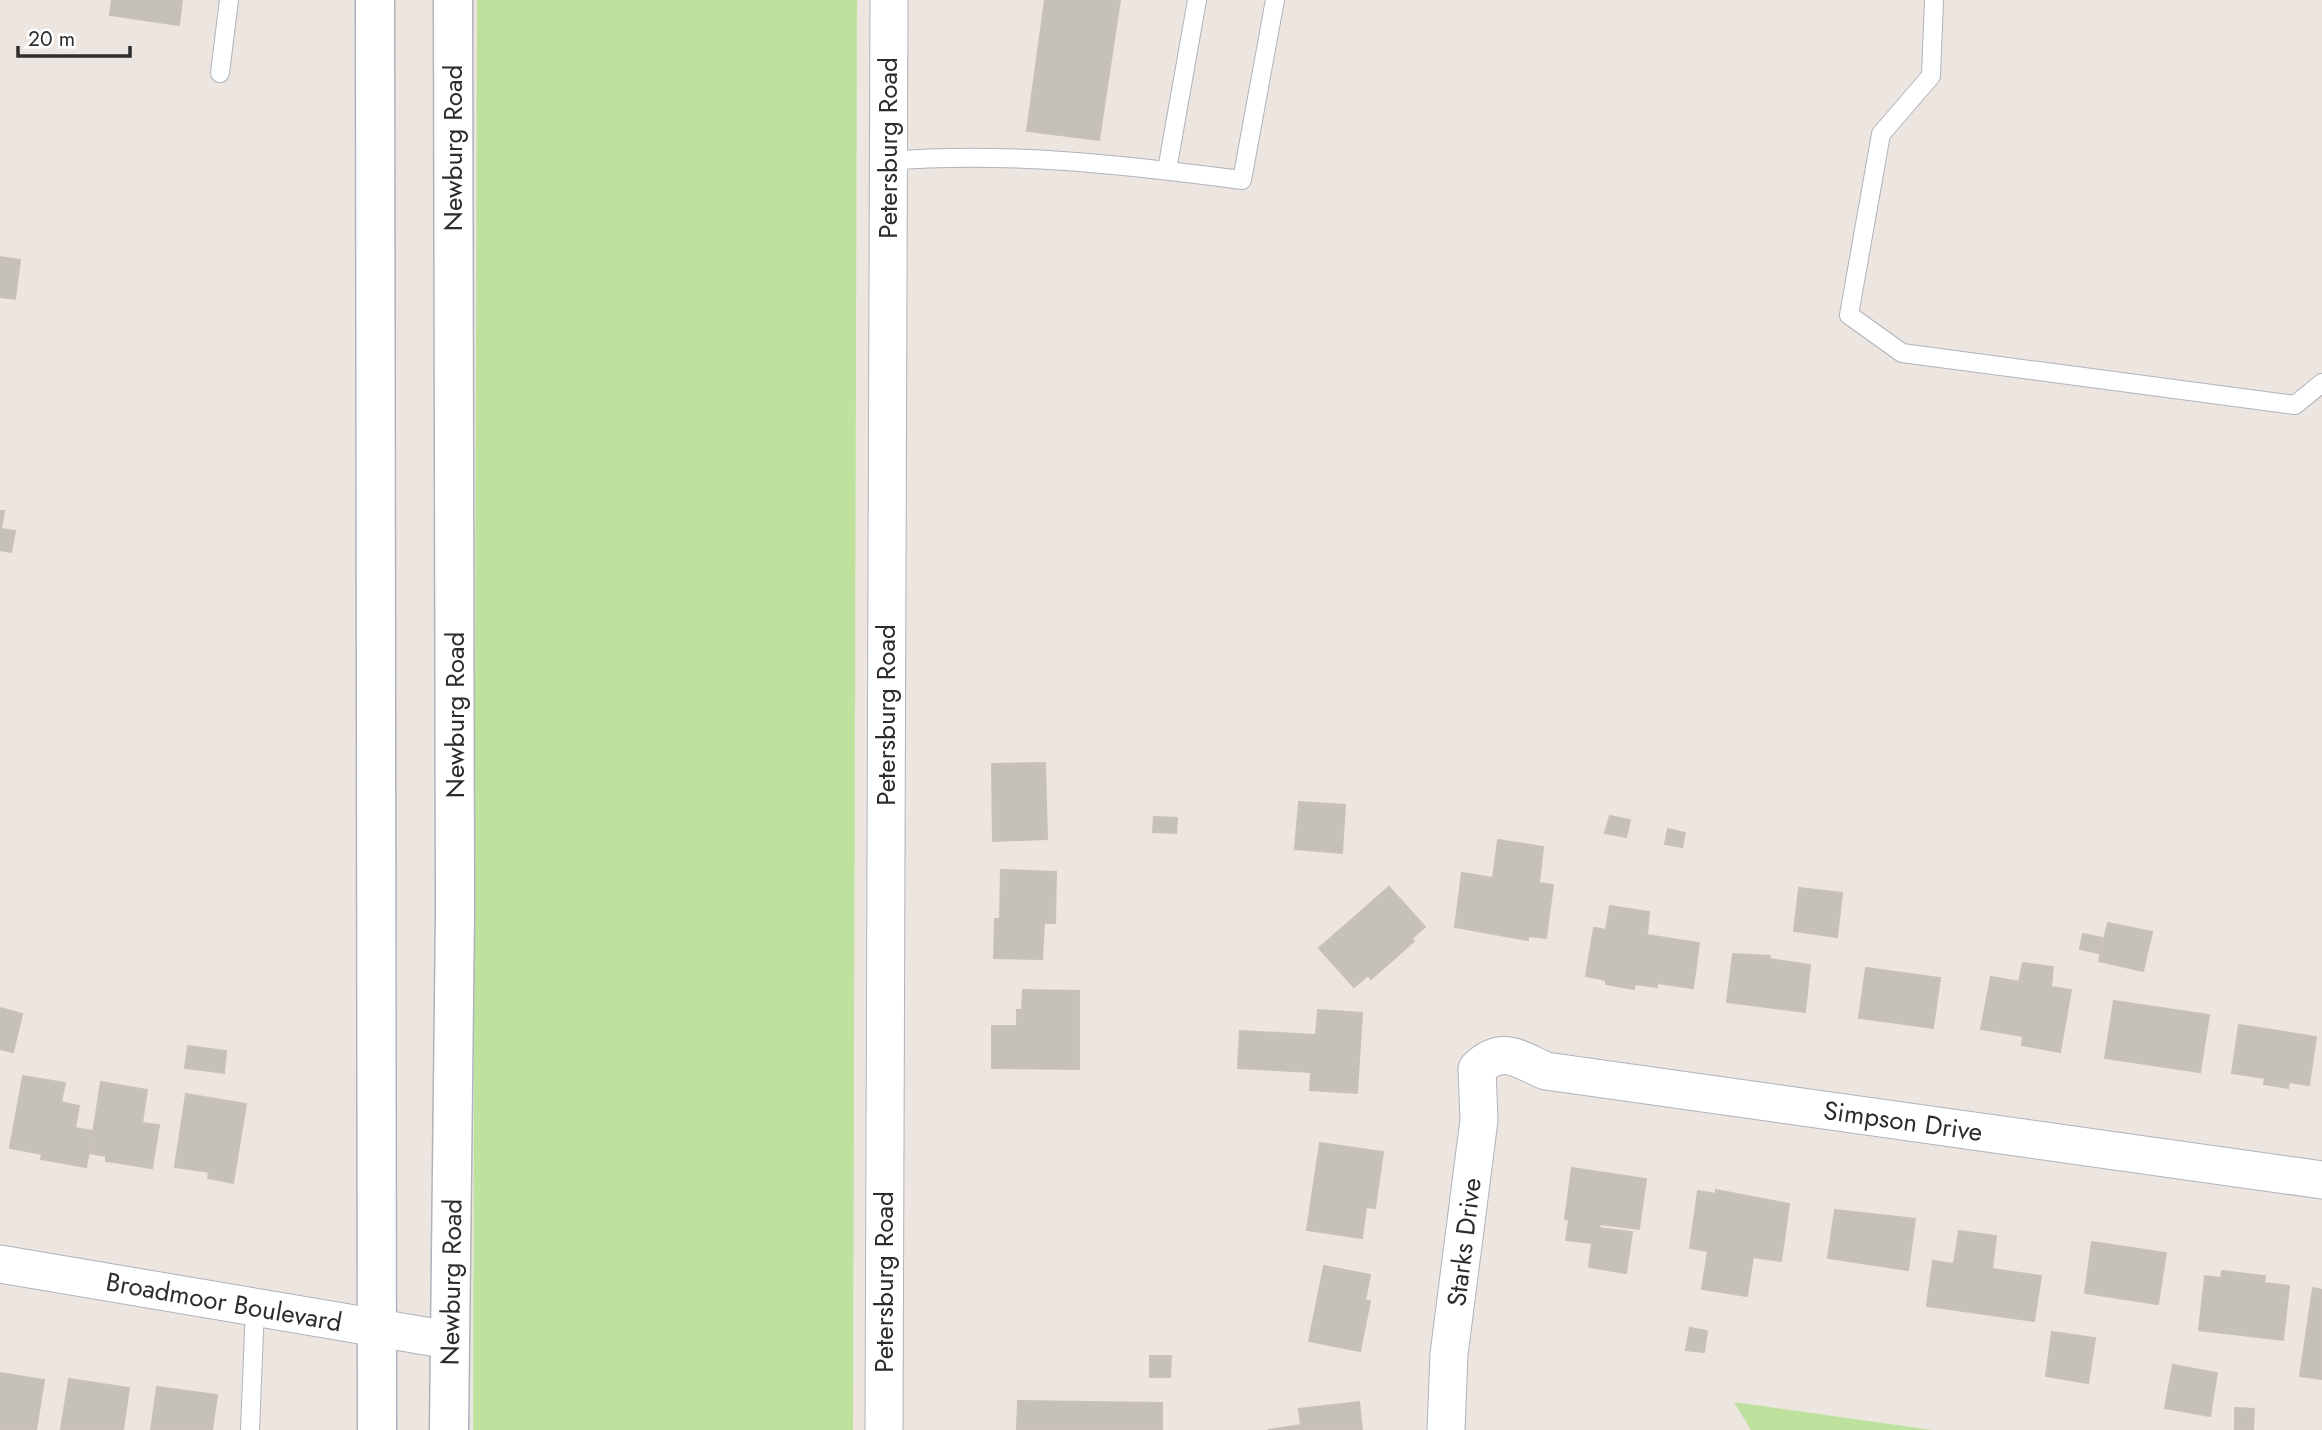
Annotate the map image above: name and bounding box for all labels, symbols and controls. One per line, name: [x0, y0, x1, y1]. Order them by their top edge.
scale bar: [18, 14, 130, 58]
text: 20 m: [28, 24, 75, 54]
street label: Petersburg Road: [869, 57, 907, 239]
street label: Newburg Road: [434, 65, 472, 231]
street label: Petersburg Road: [867, 624, 905, 806]
street label: Newburg Road: [436, 632, 474, 798]
street label: Simpson Drive: [1821, 1091, 1985, 1151]
street label: Starks Drive: [1437, 1175, 1491, 1309]
street label: Petersburg Road: [865, 1191, 903, 1373]
street label: Newburg Road: [431, 1198, 471, 1366]
street label: Broadmoor Boulevard: [103, 1263, 345, 1341]

